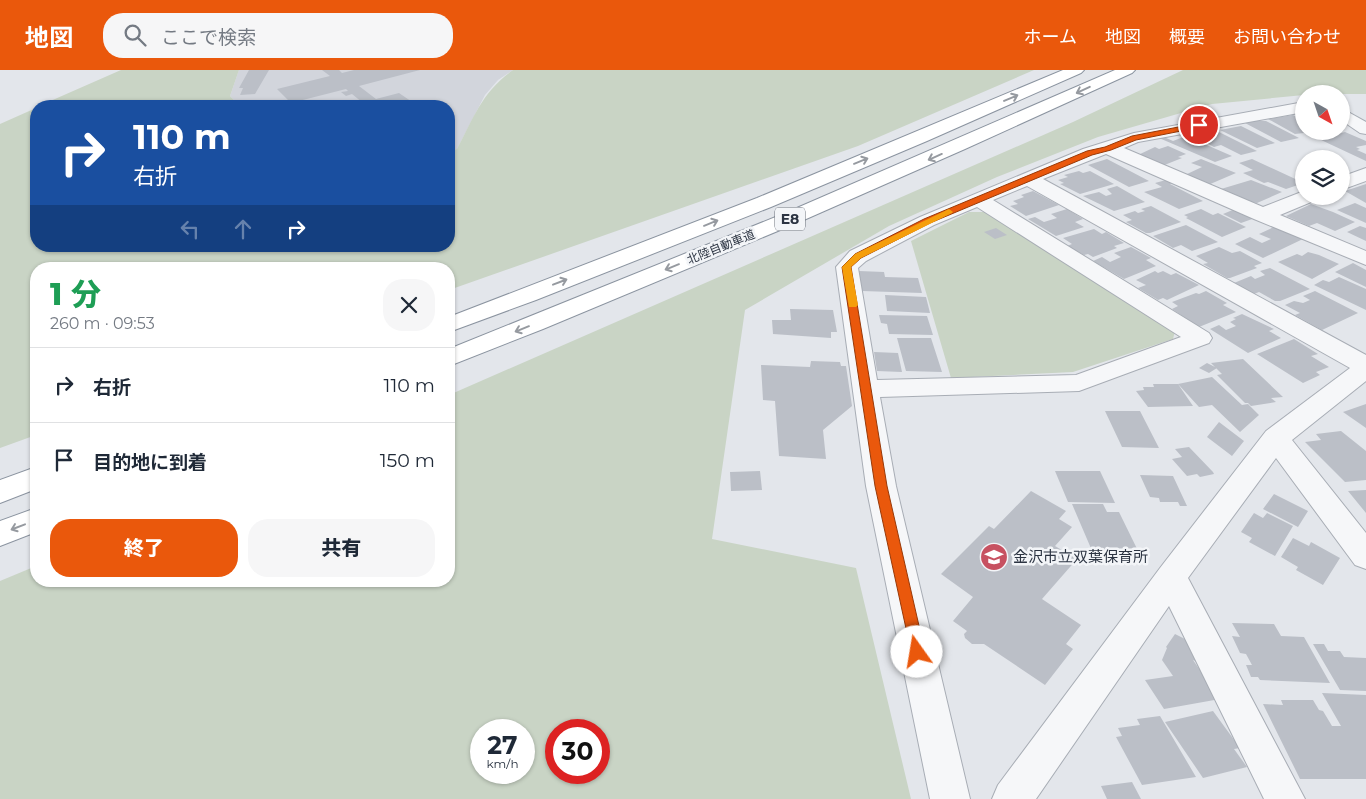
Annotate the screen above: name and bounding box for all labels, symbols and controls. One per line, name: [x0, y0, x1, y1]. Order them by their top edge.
search box: [103, 13, 453, 58]
icon: search: [121, 21, 149, 49]
text: 地図: [25, 23, 73, 52]
text: ここで検索: [161, 26, 256, 49]
text: ホーム: [1024, 26, 1077, 48]
text: 地図: [1105, 26, 1141, 48]
text: 概要: [1169, 26, 1205, 48]
text: お問い合わせ: [1233, 26, 1341, 48]
north arrow: [1295, 85, 1350, 140]
map controls: [1295, 85, 1350, 205]
one-way arrow: [1076, 86, 1091, 96]
one-way arrow: [1003, 93, 1018, 103]
pin: [1178, 104, 1220, 146]
icon: arrive: [1185, 111, 1213, 139]
text: 110 m: [133, 115, 231, 158]
icon: right: [50, 120, 115, 185]
button: layers: [1295, 150, 1350, 205]
one-way arrow: [928, 153, 943, 163]
one-way arrow: [854, 156, 869, 165]
text: 右折: [133, 163, 177, 190]
road number: E8: [775, 208, 805, 230]
icon: left: [176, 215, 204, 243]
icon: ahead: [229, 215, 257, 243]
icon: right: [282, 215, 310, 243]
one-way arrow: [703, 217, 718, 227]
street label: 北陸自動車道: [685, 226, 757, 267]
one-way arrow: [665, 263, 680, 273]
text: 1 分: [50, 276, 101, 313]
one-way arrow: [551, 277, 567, 286]
button: close: [383, 279, 435, 331]
text: 260 m · 09:53: [50, 314, 155, 333]
one-way arrow: [515, 324, 530, 334]
icon: right: [50, 371, 78, 399]
text: 110 m: [384, 374, 435, 397]
text: 右折: [93, 376, 131, 399]
icon: arrive: [50, 446, 78, 474]
text: 150 m: [380, 449, 435, 472]
text: 目的地に到着: [93, 451, 207, 474]
button: 終了: [50, 519, 238, 577]
button: 共有: [248, 519, 435, 577]
one-way arrow: [11, 523, 26, 532]
school or university icon: 金沢市立双葉保育所: [979, 542, 1009, 572]
place label: 金沢市立双葉保育所: [1013, 547, 1148, 566]
position arrow: [890, 625, 942, 677]
speed limit sign: 30: [545, 719, 610, 784]
text: 27: [487, 730, 518, 760]
text: km/h: [486, 756, 519, 771]

